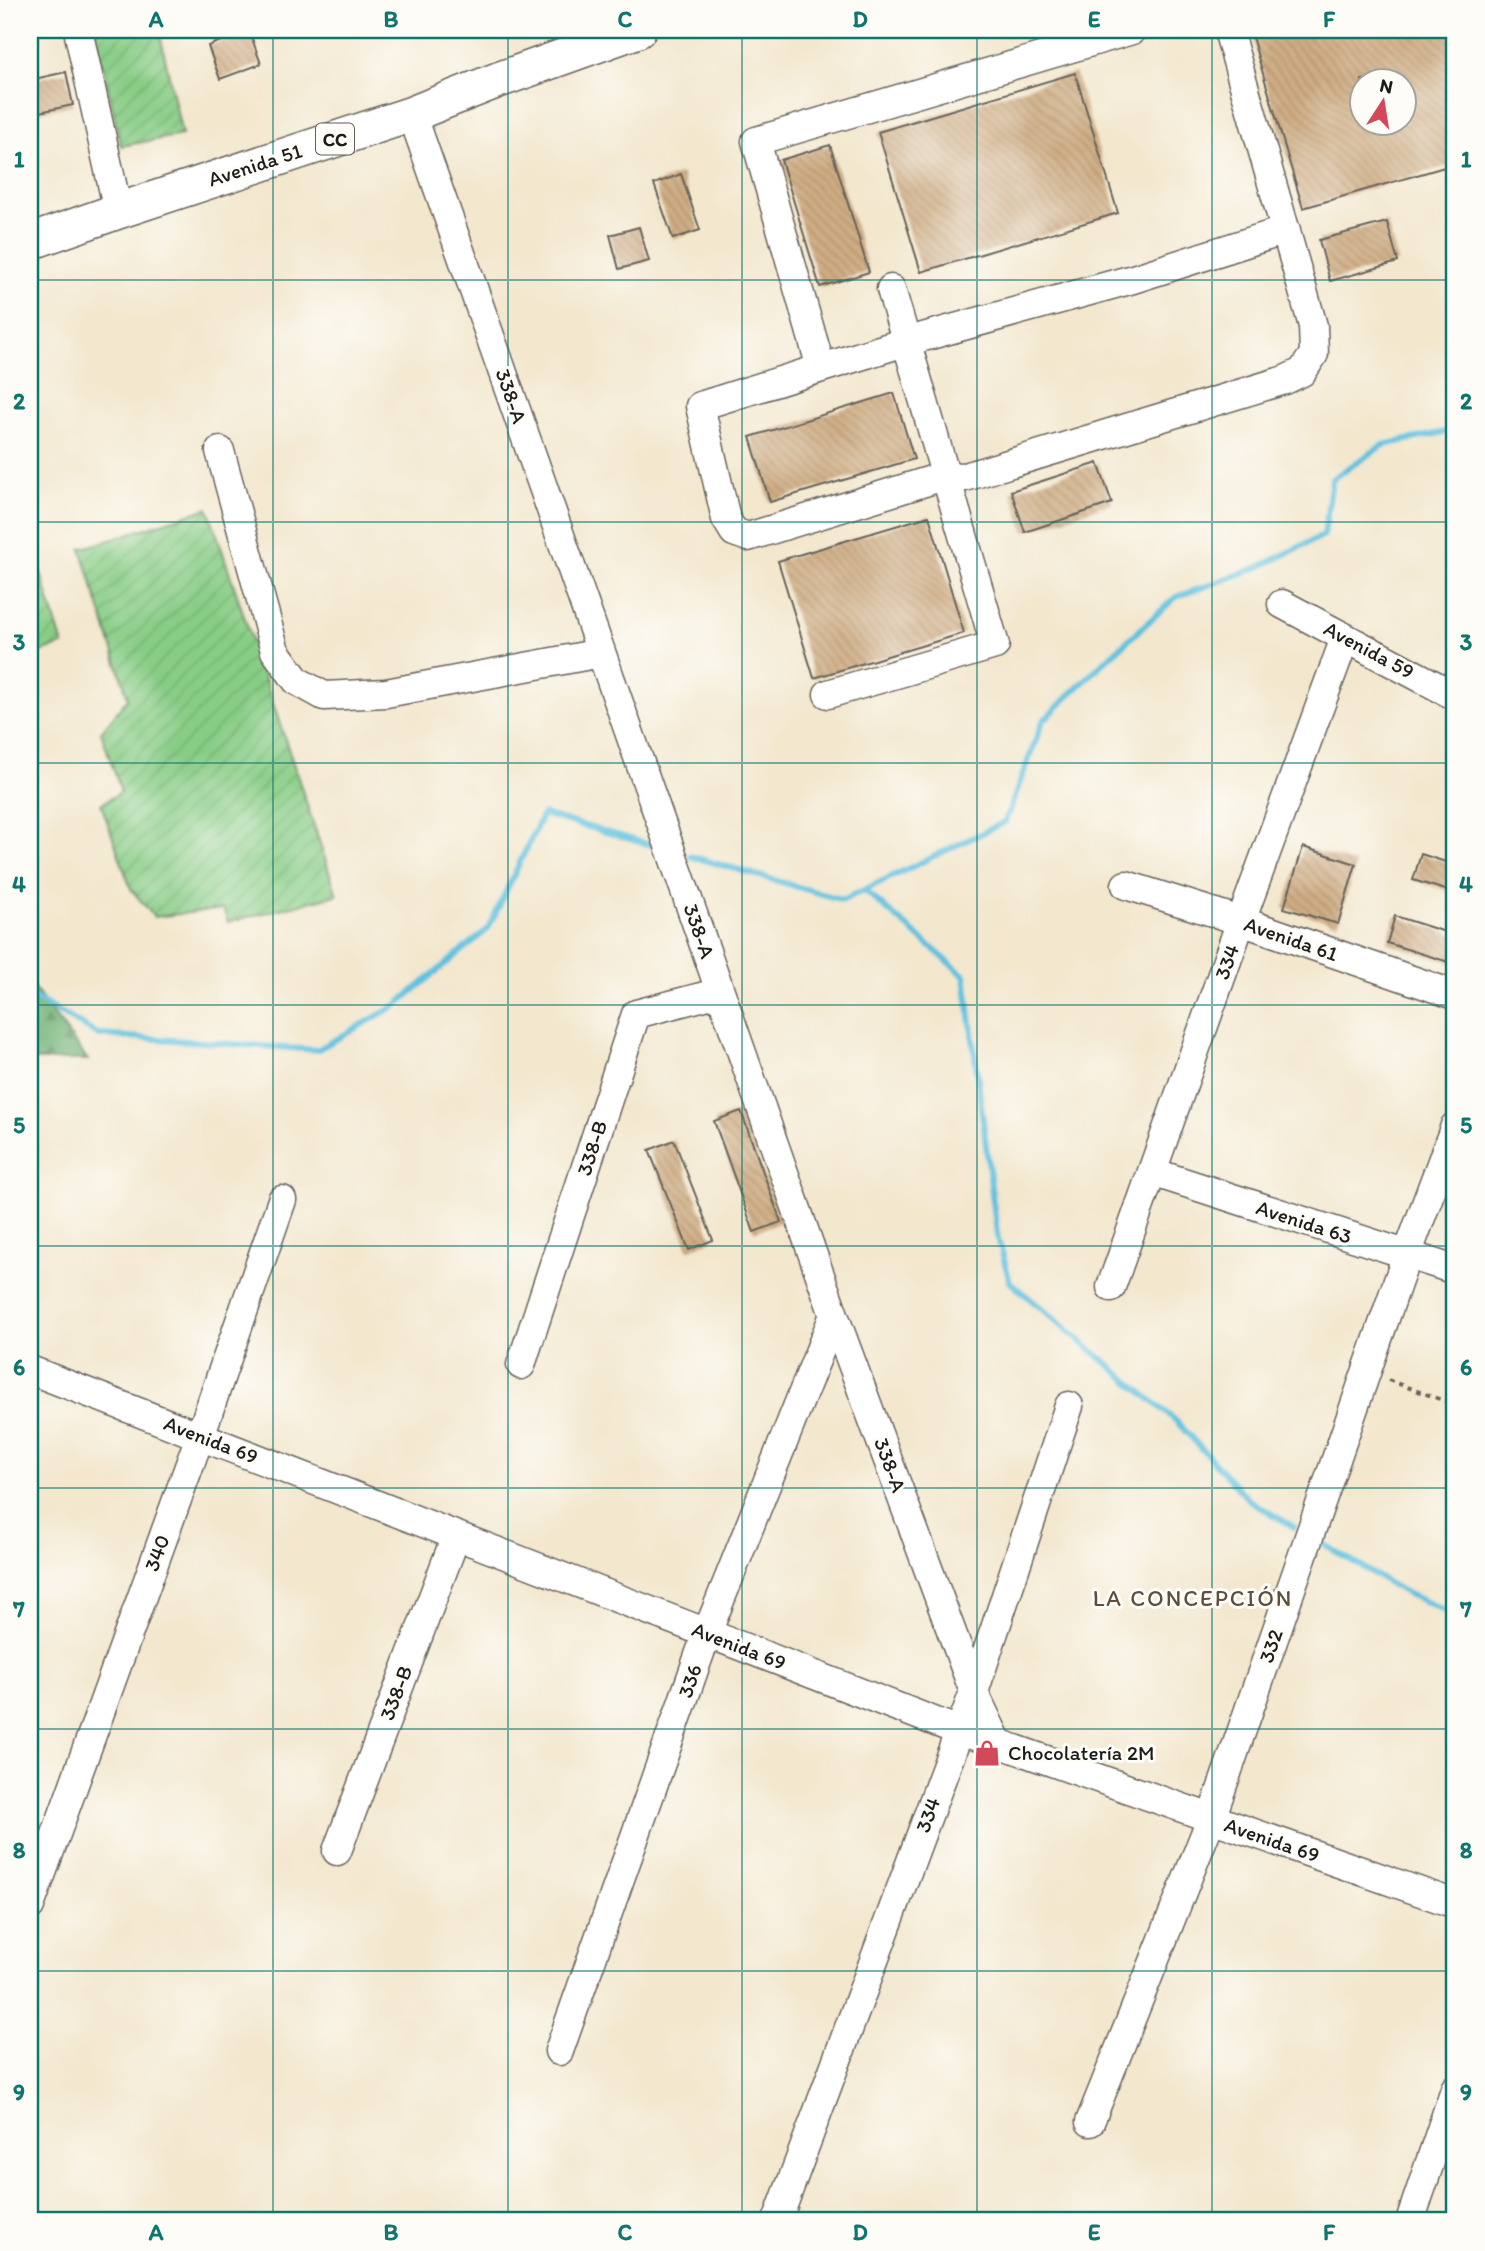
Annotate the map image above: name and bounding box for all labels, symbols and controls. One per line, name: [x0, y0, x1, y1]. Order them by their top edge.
text: A: [148, 5, 164, 33]
text: B: [384, 5, 399, 33]
text: C: [618, 5, 633, 33]
text: D: [852, 5, 868, 33]
text: E: [1088, 5, 1101, 33]
text: F: [1323, 5, 1336, 33]
north arrow: [1348, 66, 1418, 136]
text: N: [1378, 73, 1395, 98]
road number: CC: [316, 124, 354, 154]
street label: Avenida 51: [205, 138, 305, 191]
text: 1: [14, 145, 25, 173]
text: 1: [1461, 145, 1472, 173]
street label: 338-A: [490, 365, 533, 427]
text: 2: [13, 387, 26, 415]
text: 2: [1460, 387, 1473, 415]
street label: Avenida 59: [1320, 615, 1419, 684]
text: 3: [13, 628, 26, 656]
text: 3: [1460, 628, 1473, 656]
text: 4: [12, 870, 26, 898]
text: 4: [1459, 870, 1473, 898]
street label: 338-A: [678, 900, 721, 962]
street label: Avenida 61: [1241, 911, 1341, 966]
street label: 334: [1209, 941, 1244, 983]
text: 5: [13, 1111, 25, 1139]
text: 5: [1460, 1111, 1472, 1139]
street label: 338-B: [571, 1117, 612, 1179]
street label: Avenida 63: [1253, 1194, 1355, 1249]
text: 6: [13, 1353, 25, 1381]
text: 6: [1460, 1353, 1472, 1381]
street label: Avenida 69: [161, 1410, 262, 1469]
street label: 338-A: [869, 1434, 912, 1496]
street label: 340: [138, 1531, 175, 1574]
district label: LA CONCEPCIÓN: [1093, 1584, 1293, 1612]
text: 7: [12, 1595, 25, 1623]
text: 7: [1459, 1595, 1472, 1623]
street label: Avenida 69: [689, 1616, 790, 1675]
street label: 332: [1253, 1626, 1288, 1666]
street label: 336: [672, 1661, 707, 1701]
street label: 338-B: [374, 1662, 417, 1724]
shop icon: Chocolatería 2M: [972, 1738, 1002, 1768]
place label: Chocolatería 2M: [1008, 1740, 1154, 1765]
street label: 334: [910, 1794, 945, 1836]
street label: Avenida 69: [1221, 1812, 1323, 1867]
text: 8: [13, 1836, 26, 1864]
text: 8: [1460, 1836, 1473, 1864]
text: 9: [13, 2078, 25, 2106]
text: 9: [1460, 2078, 1472, 2106]
text: A: [148, 2218, 164, 2246]
text: B: [384, 2218, 399, 2246]
text: C: [618, 2218, 633, 2246]
text: D: [852, 2218, 868, 2246]
text: E: [1088, 2218, 1101, 2246]
text: F: [1323, 2218, 1336, 2246]

